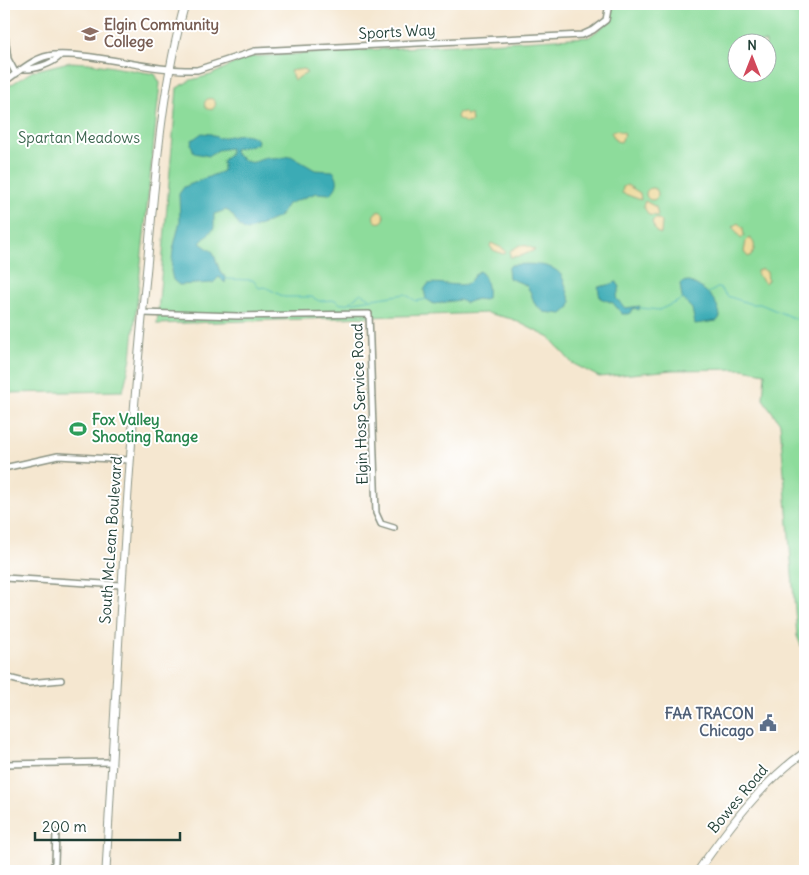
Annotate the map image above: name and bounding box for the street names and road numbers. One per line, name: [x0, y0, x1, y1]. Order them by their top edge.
street label: Sports Way: [358, 20, 436, 43]
street label: Elgin Hosp Service Road: [347, 323, 372, 485]
street label: South McLean Boulevard: [95, 455, 126, 624]
street label: Bowes Road: [703, 760, 772, 837]

